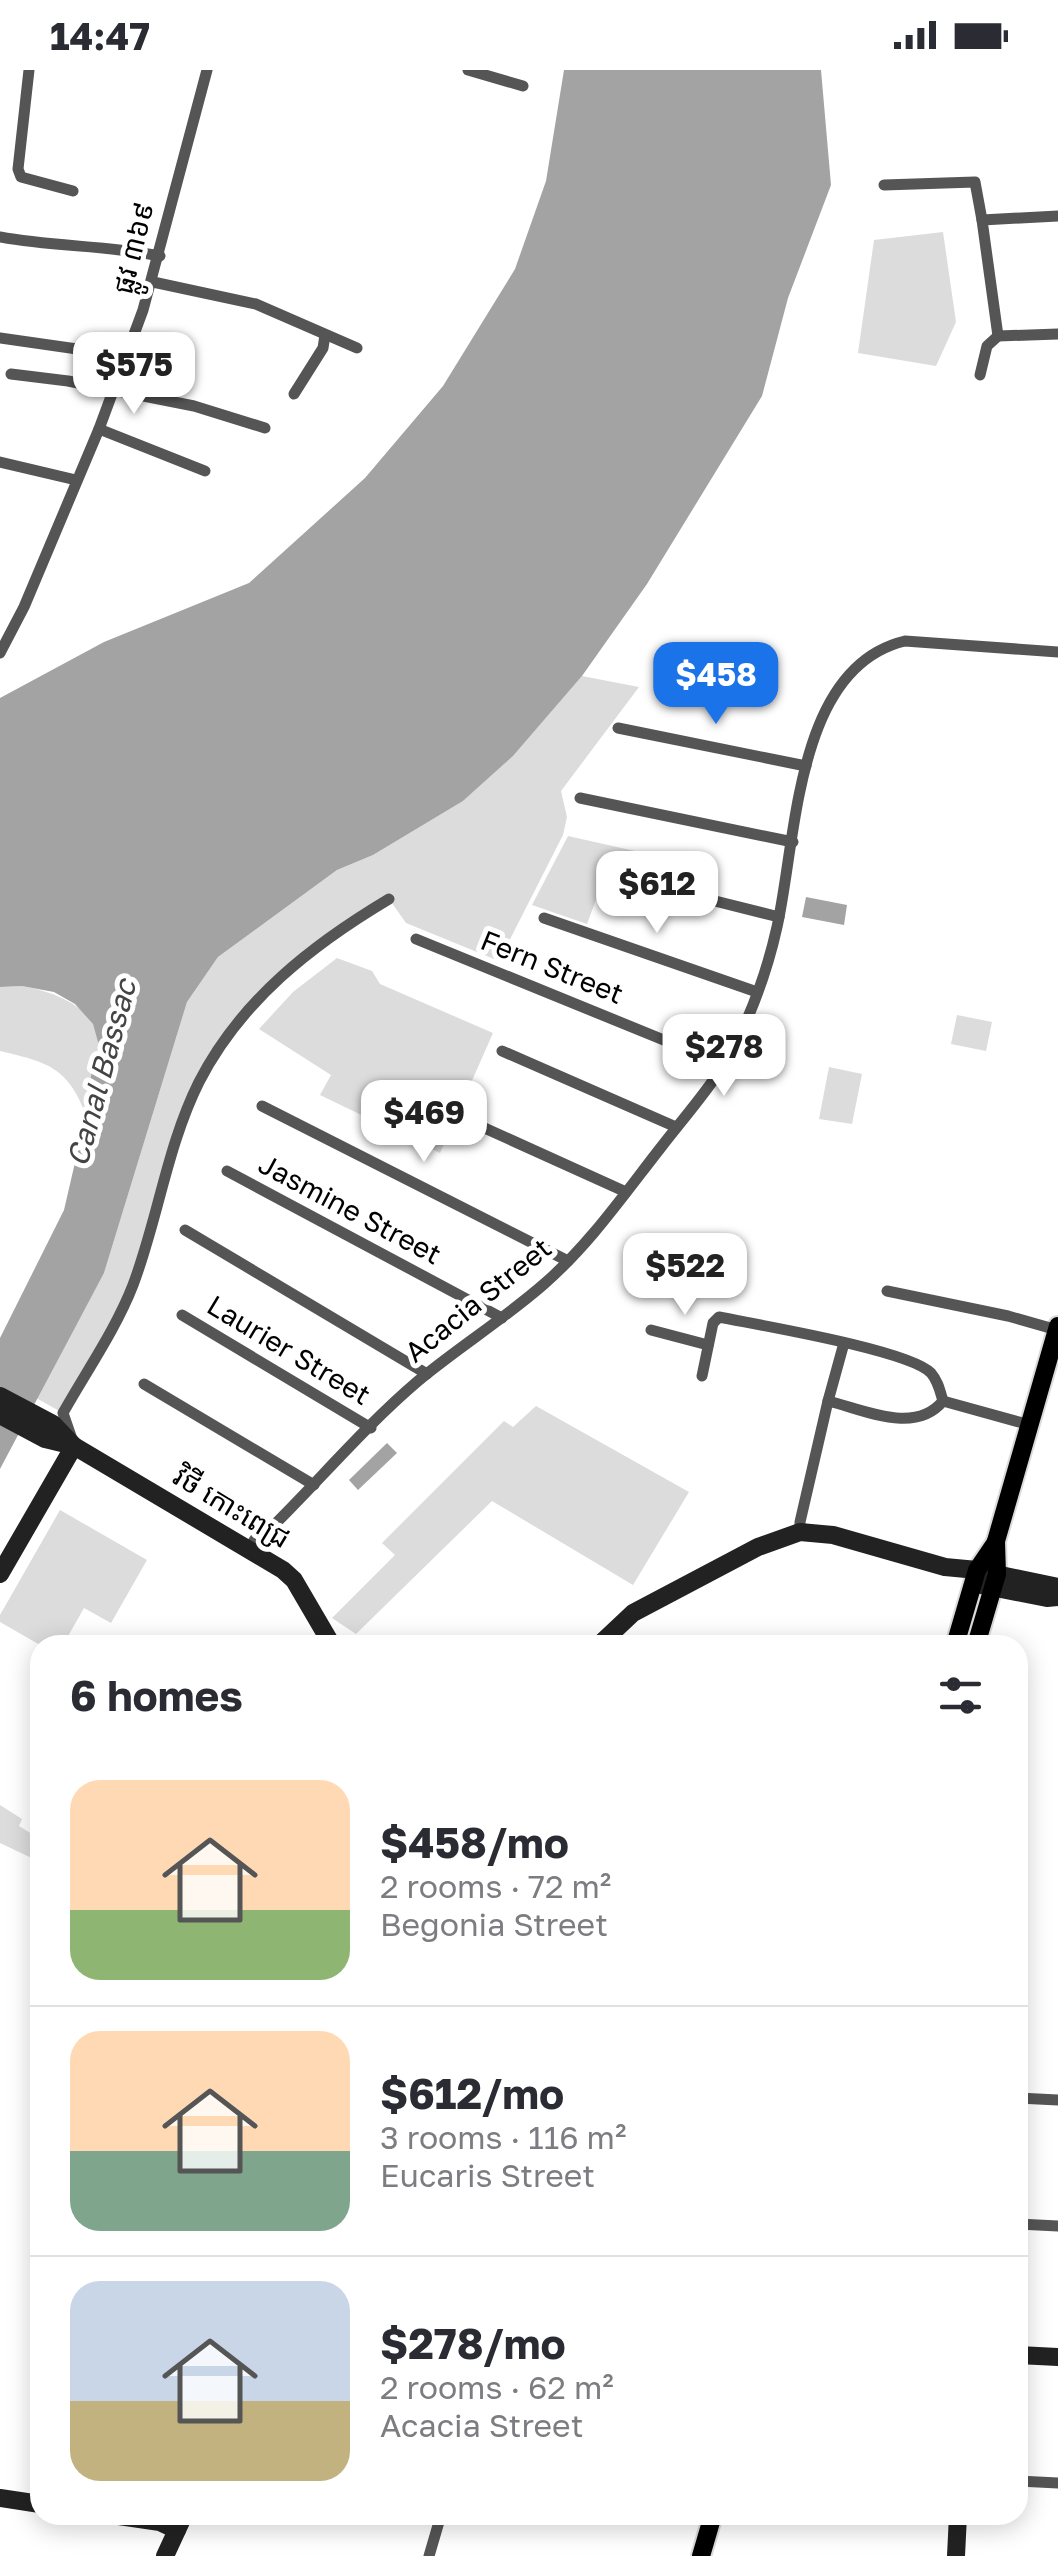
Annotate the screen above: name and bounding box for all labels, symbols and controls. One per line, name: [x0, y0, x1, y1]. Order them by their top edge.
text: 14:47: [50, 13, 150, 58]
street label: ផ្លូវ ៣៦៩: [105, 198, 169, 300]
pin: $575: [75, 332, 193, 417]
text: $575: [95, 345, 173, 383]
pin: $458: [657, 642, 775, 727]
text: $458: [675, 655, 757, 693]
pin: $612: [598, 851, 716, 936]
text: $612: [618, 864, 696, 902]
street label: Fern Street: [476, 923, 628, 1010]
water label: Canal Bassac: [59, 974, 144, 1170]
pin: $278: [665, 1014, 783, 1099]
text: $278: [685, 1027, 763, 1065]
pin: $469: [365, 1080, 483, 1165]
text: $469: [383, 1093, 465, 1131]
street label: Jasmine Street: [253, 1147, 447, 1271]
street label: Acacia Street: [398, 1231, 557, 1368]
pin: $522: [626, 1233, 744, 1318]
text: $522: [645, 1246, 725, 1284]
street label: Laurier Street: [202, 1288, 377, 1411]
street label: វិថី កោះពេជ្រ: [167, 1458, 297, 1555]
icon: filters: [933, 1668, 988, 1723]
text: 6 homes: [70, 1670, 243, 1720]
text: $458/mo: [380, 1817, 569, 1867]
icon: home: [150, 1820, 270, 1940]
text: 2 rooms · 72 m²: [380, 1867, 611, 1905]
text: Begonia Street: [380, 1905, 608, 1943]
text: $612/mo: [380, 2068, 564, 2118]
icon: home: [150, 2071, 270, 2191]
text: 3 rooms · 116 m²: [380, 2118, 626, 2156]
text: Eucaris Street: [380, 2156, 595, 2194]
text: $278/mo: [380, 2318, 566, 2368]
icon: home: [150, 2321, 270, 2441]
text: 2 rooms · 62 m²: [380, 2368, 614, 2406]
text: Acacia Street: [380, 2406, 583, 2444]

